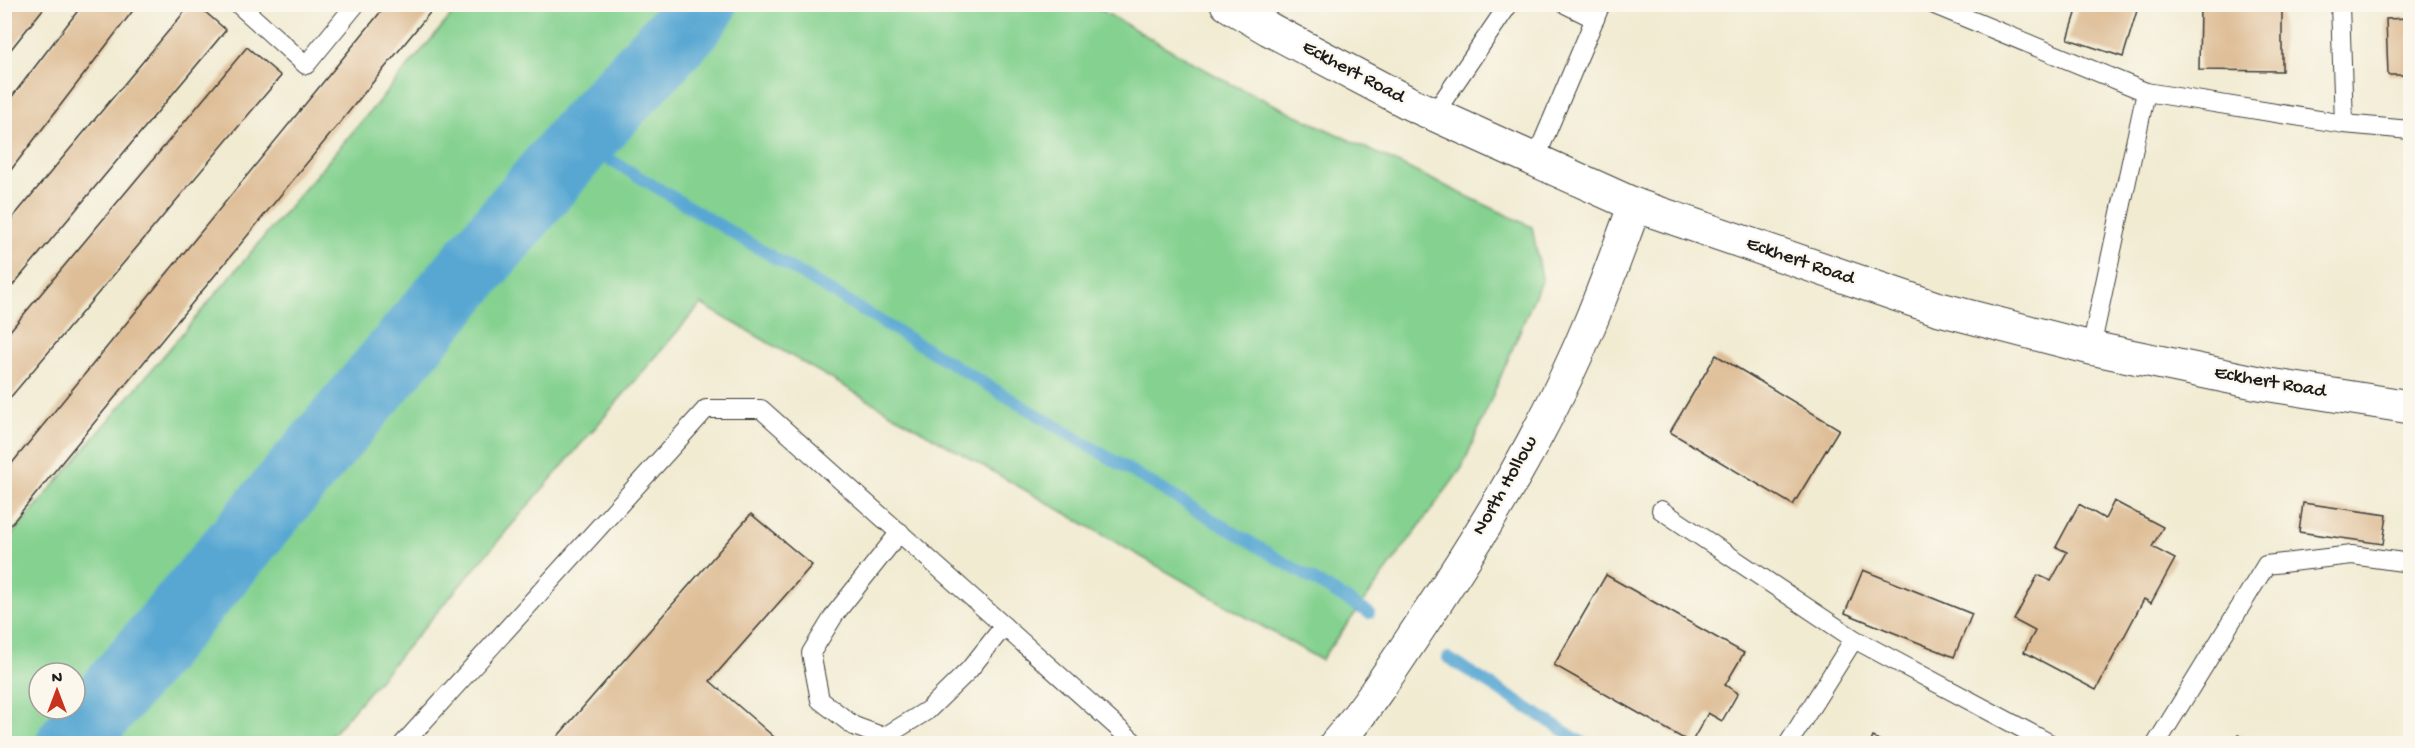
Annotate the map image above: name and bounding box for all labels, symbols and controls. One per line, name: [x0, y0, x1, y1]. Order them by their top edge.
street label: Eckhert Road: [1298, 36, 1410, 111]
street label: Eckhert Road: [1743, 233, 1859, 292]
street label: Eckhert Road: [2212, 362, 2330, 405]
street label: North Hollow: [1468, 432, 1544, 540]
north arrow: [27, 661, 87, 721]
text: N: [52, 670, 63, 689]

